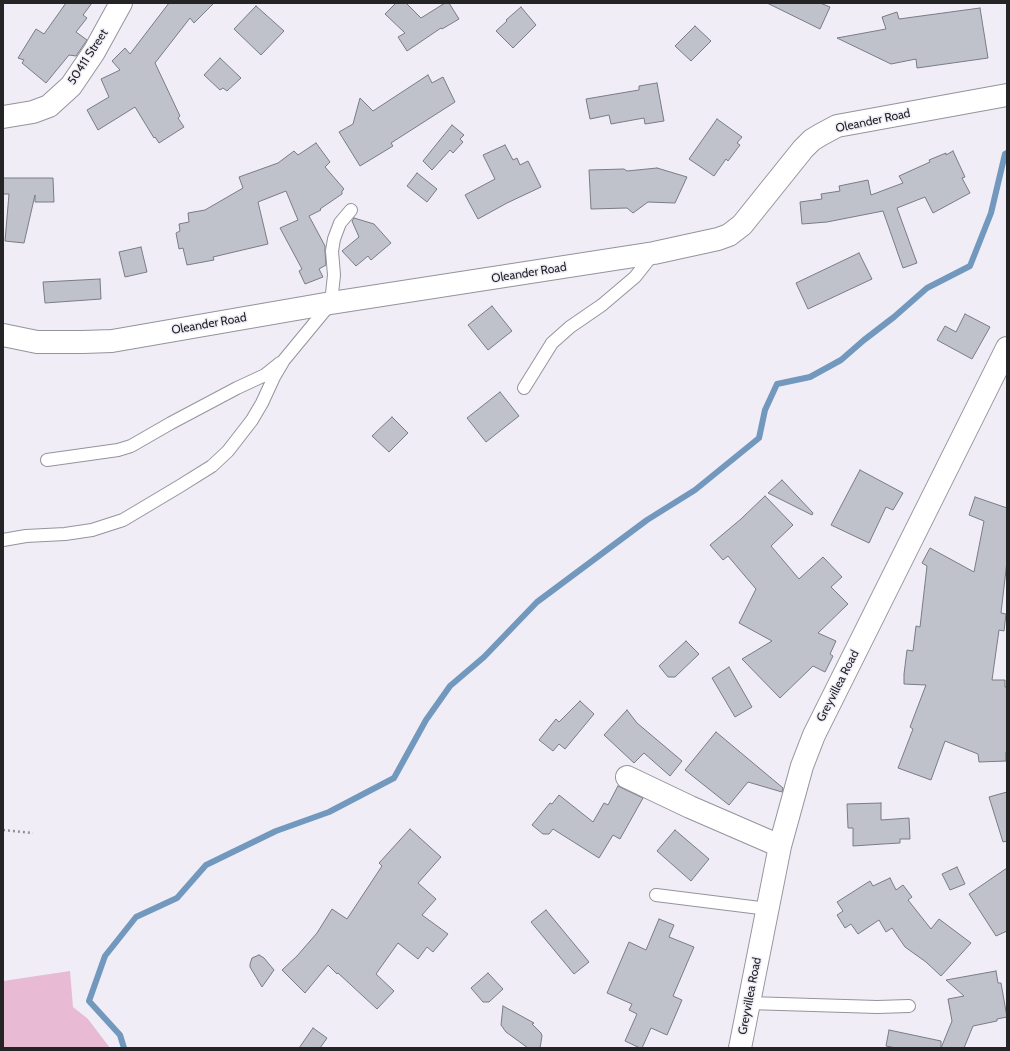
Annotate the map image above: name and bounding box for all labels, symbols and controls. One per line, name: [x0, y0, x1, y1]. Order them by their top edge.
street label: 50411 Street: [65, 27, 111, 87]
street label: Oleander Road: [834, 106, 912, 136]
street label: Oleander Road: [490, 260, 568, 286]
street label: Oleander Road: [170, 310, 248, 338]
street label: Greyvillea Road: [814, 648, 862, 724]
street label: Greyvillea Road: [735, 956, 765, 1036]

